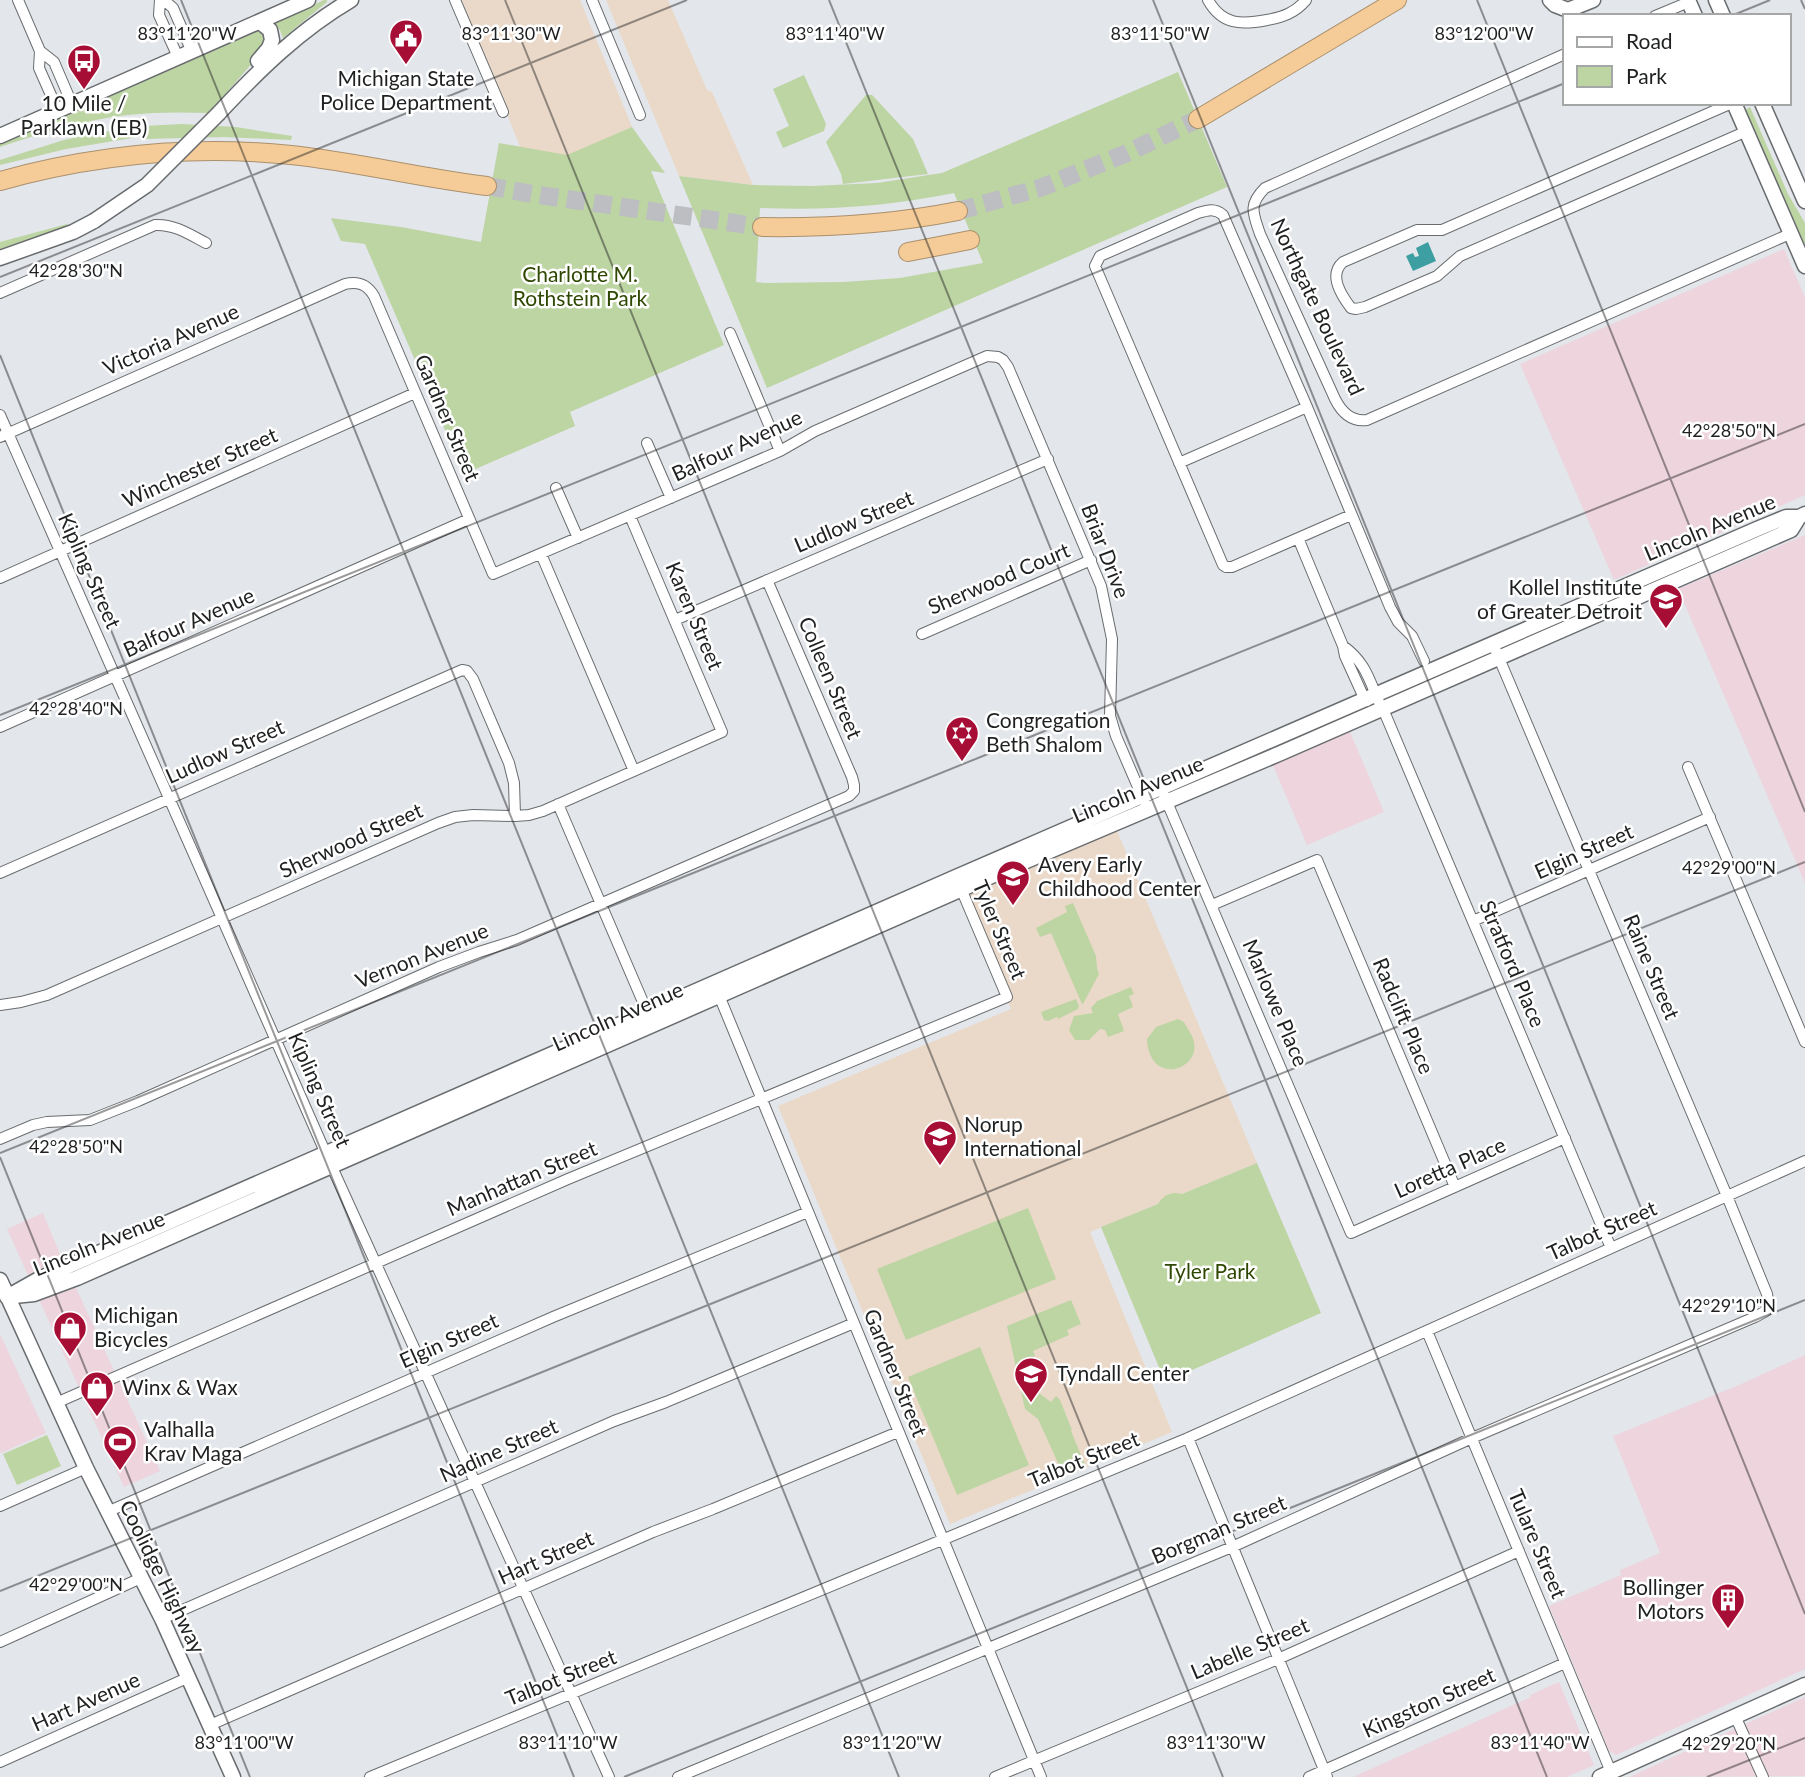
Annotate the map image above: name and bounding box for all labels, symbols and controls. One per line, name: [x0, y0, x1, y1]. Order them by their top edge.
legend: [1563, 14, 1791, 105]
public building icon: Michigan State Police Department: [387, 17, 425, 66]
text: 83°11'20"W: [137, 22, 237, 44]
text: 83°11'30"W: [461, 22, 561, 44]
text: 83°11'40"W: [785, 22, 885, 44]
text: 83°11'50"W: [1110, 22, 1210, 44]
text: 83°12'00"W: [1434, 22, 1534, 44]
text: Road: [1626, 28, 1673, 53]
bus stop icon: 10 Mile / Parklawn (EB): [65, 42, 103, 91]
text: Park: [1626, 63, 1667, 88]
place label: Michigan State Police Department: [320, 65, 492, 114]
place label: 10 Mile / Parklawn (EB): [21, 90, 147, 139]
street label: Northgate Boulevard: [1266, 214, 1370, 399]
text: 42°28'30"N: [29, 259, 123, 281]
park label: Charlotte M. Rothstein Park: [513, 261, 647, 310]
street label: Victoria Avenue: [99, 298, 242, 380]
street label: Gardner Street: [410, 350, 487, 485]
street label: Balfour Avenue: [667, 404, 805, 486]
text: 42°28'50"N: [1682, 419, 1776, 441]
street label: Winchester Street: [118, 421, 281, 512]
street label: Ludlow Street: [790, 484, 917, 557]
street label: Lincoln Avenue: [1640, 488, 1779, 566]
street label: Briar Drive: [1077, 500, 1136, 601]
street label: Kipling Street: [54, 509, 127, 633]
street label: Sherwood Court: [924, 536, 1073, 619]
street label: Karen Street: [661, 558, 730, 674]
place label: Kollel Institute of Greater Detroit: [1477, 574, 1642, 623]
school or university icon: Kollel Institute of Greater Detroit: [1647, 581, 1685, 630]
street label: Balfour Avenue: [119, 582, 258, 662]
street label: Colleen Street: [794, 613, 869, 743]
text: 42°28'40"N: [29, 697, 123, 719]
place label: Congregation Beth Shalom: [986, 707, 1110, 756]
street label: Ludlow Street: [161, 713, 288, 788]
synagogue icon: Congregation Beth Shalom: [943, 714, 981, 763]
street label: Lincoln Avenue: [1068, 750, 1207, 828]
street label: Sherwood Street: [275, 797, 426, 882]
street label: Elgin Street: [1530, 818, 1637, 883]
place label: Avery Early Childhood Center: [1038, 851, 1201, 900]
text: 42°29'00"N: [1682, 856, 1776, 878]
school or university icon: Avery Early Childhood Center: [994, 858, 1032, 907]
street label: Tyler Street: [968, 876, 1033, 983]
street label: Stratford Place: [1475, 896, 1551, 1031]
street label: Raine Street: [1619, 910, 1686, 1023]
street label: Vernon Avenue: [351, 917, 491, 993]
street label: Marlowe Place: [1238, 935, 1314, 1070]
street label: Radclift Place: [1369, 954, 1440, 1077]
street label: Lincoln Avenue: [548, 976, 686, 1056]
street label: Kipling Street: [284, 1028, 357, 1152]
place label: Norup International: [964, 1111, 1081, 1160]
school or university icon: Norup International: [921, 1118, 959, 1167]
street label: Loretta Place: [1390, 1131, 1509, 1202]
text: 42°28'50"N: [29, 1135, 123, 1157]
street label: Manhattan Street: [443, 1135, 601, 1220]
street label: Talbot Street: [1543, 1194, 1660, 1265]
street label: Lincoln Avenue: [29, 1205, 168, 1280]
park label: Tyler Park: [1164, 1258, 1256, 1283]
text: 42°29'10"N: [1682, 1294, 1776, 1316]
place label: Michigan Bicycles: [94, 1302, 178, 1351]
street label: Gardner Street: [859, 1305, 934, 1440]
street label: Elgin Street: [395, 1307, 502, 1372]
shop icon: Michigan Bicycles: [51, 1309, 89, 1358]
school or university icon: Tyndall Center: [1012, 1355, 1050, 1404]
place label: Tyndall Center: [1056, 1360, 1190, 1385]
shop icon: Winx & Wax: [78, 1369, 116, 1418]
place label: Winx & Wax: [122, 1374, 238, 1399]
street label: Nadine Street: [436, 1412, 562, 1487]
place label: Valhalla Krav Maga: [144, 1416, 242, 1465]
sports icon: Valhalla Krav Maga: [101, 1423, 139, 1472]
street label: Talbot Street: [1024, 1425, 1143, 1492]
street label: Tulare Street: [1504, 1485, 1573, 1602]
street label: Borgman Street: [1147, 1489, 1290, 1568]
street label: Coolidge Highway: [115, 1496, 211, 1657]
street label: Hart Street: [494, 1524, 597, 1589]
text: 42°29'00"N: [29, 1573, 123, 1595]
place label: Bollinger Motors: [1623, 1574, 1704, 1623]
building icon: Bollinger Motors: [1709, 1581, 1747, 1630]
street label: Labelle Street: [1187, 1611, 1313, 1684]
street label: Talbot Street: [501, 1643, 620, 1710]
street label: Kingston Street: [1358, 1661, 1499, 1742]
street label: Hart Avenue: [28, 1666, 143, 1736]
text: 83°11'00"W: [194, 1731, 294, 1753]
text: 83°11'10"W: [518, 1731, 618, 1753]
text: 83°11'20"W: [842, 1731, 942, 1753]
text: 83°11'30"W: [1166, 1731, 1266, 1753]
text: 83°11'40"W: [1490, 1731, 1590, 1753]
text: 42°29'20"N: [1682, 1732, 1776, 1754]

